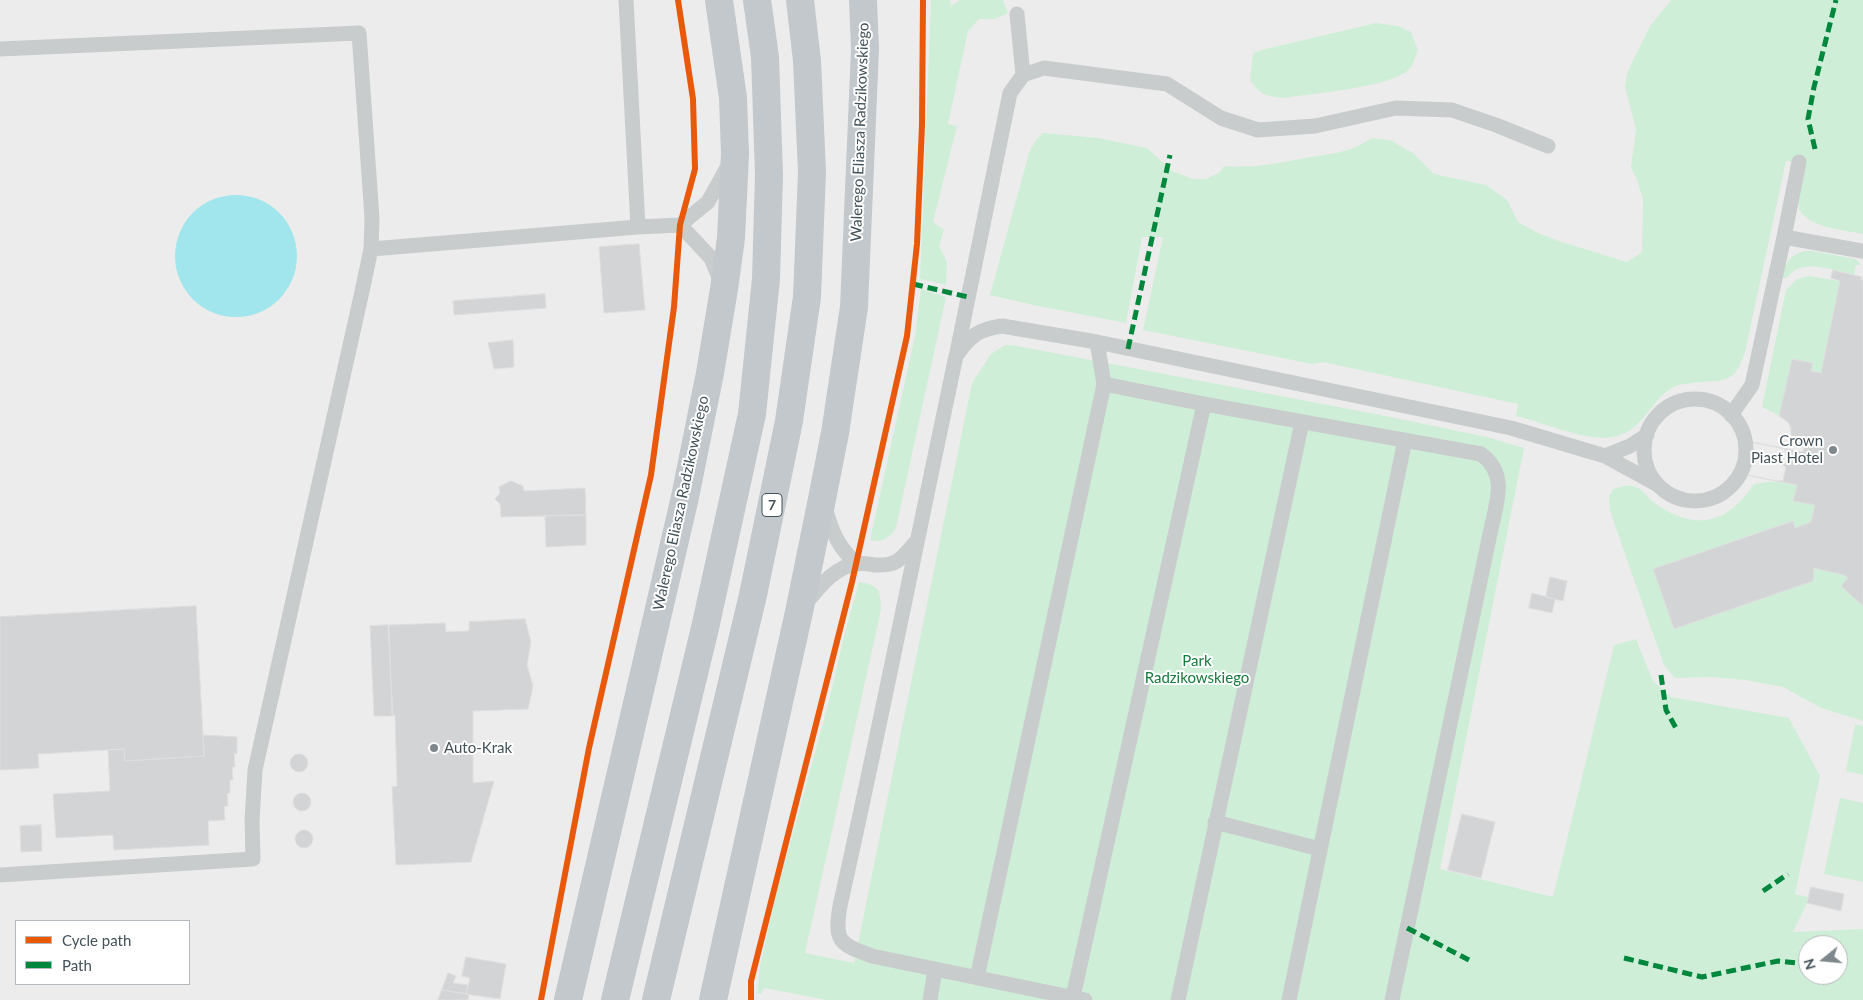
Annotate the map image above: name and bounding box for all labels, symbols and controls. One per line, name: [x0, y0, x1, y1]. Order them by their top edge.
street label: Walerego Eliasza Radzikowskiego: [847, 22, 873, 242]
street label: Walerego Eliasza Radzikowskiego: [649, 394, 713, 612]
place label: Crown Piast Hotel: [1751, 432, 1823, 467]
marker: Crown Piast Hotel: [1827, 444, 1839, 456]
road number: 7: [762, 494, 782, 516]
park label: Park Radzikowskiego: [1145, 652, 1249, 687]
place label: Auto-Krak: [444, 739, 512, 757]
marker: Auto-Krak: [428, 742, 440, 754]
legend: [15, 920, 190, 985]
text: Cycle path: [62, 931, 131, 949]
north arrow: [1798, 935, 1848, 985]
text: Path: [62, 956, 92, 974]
text: N: [1799, 957, 1819, 972]

